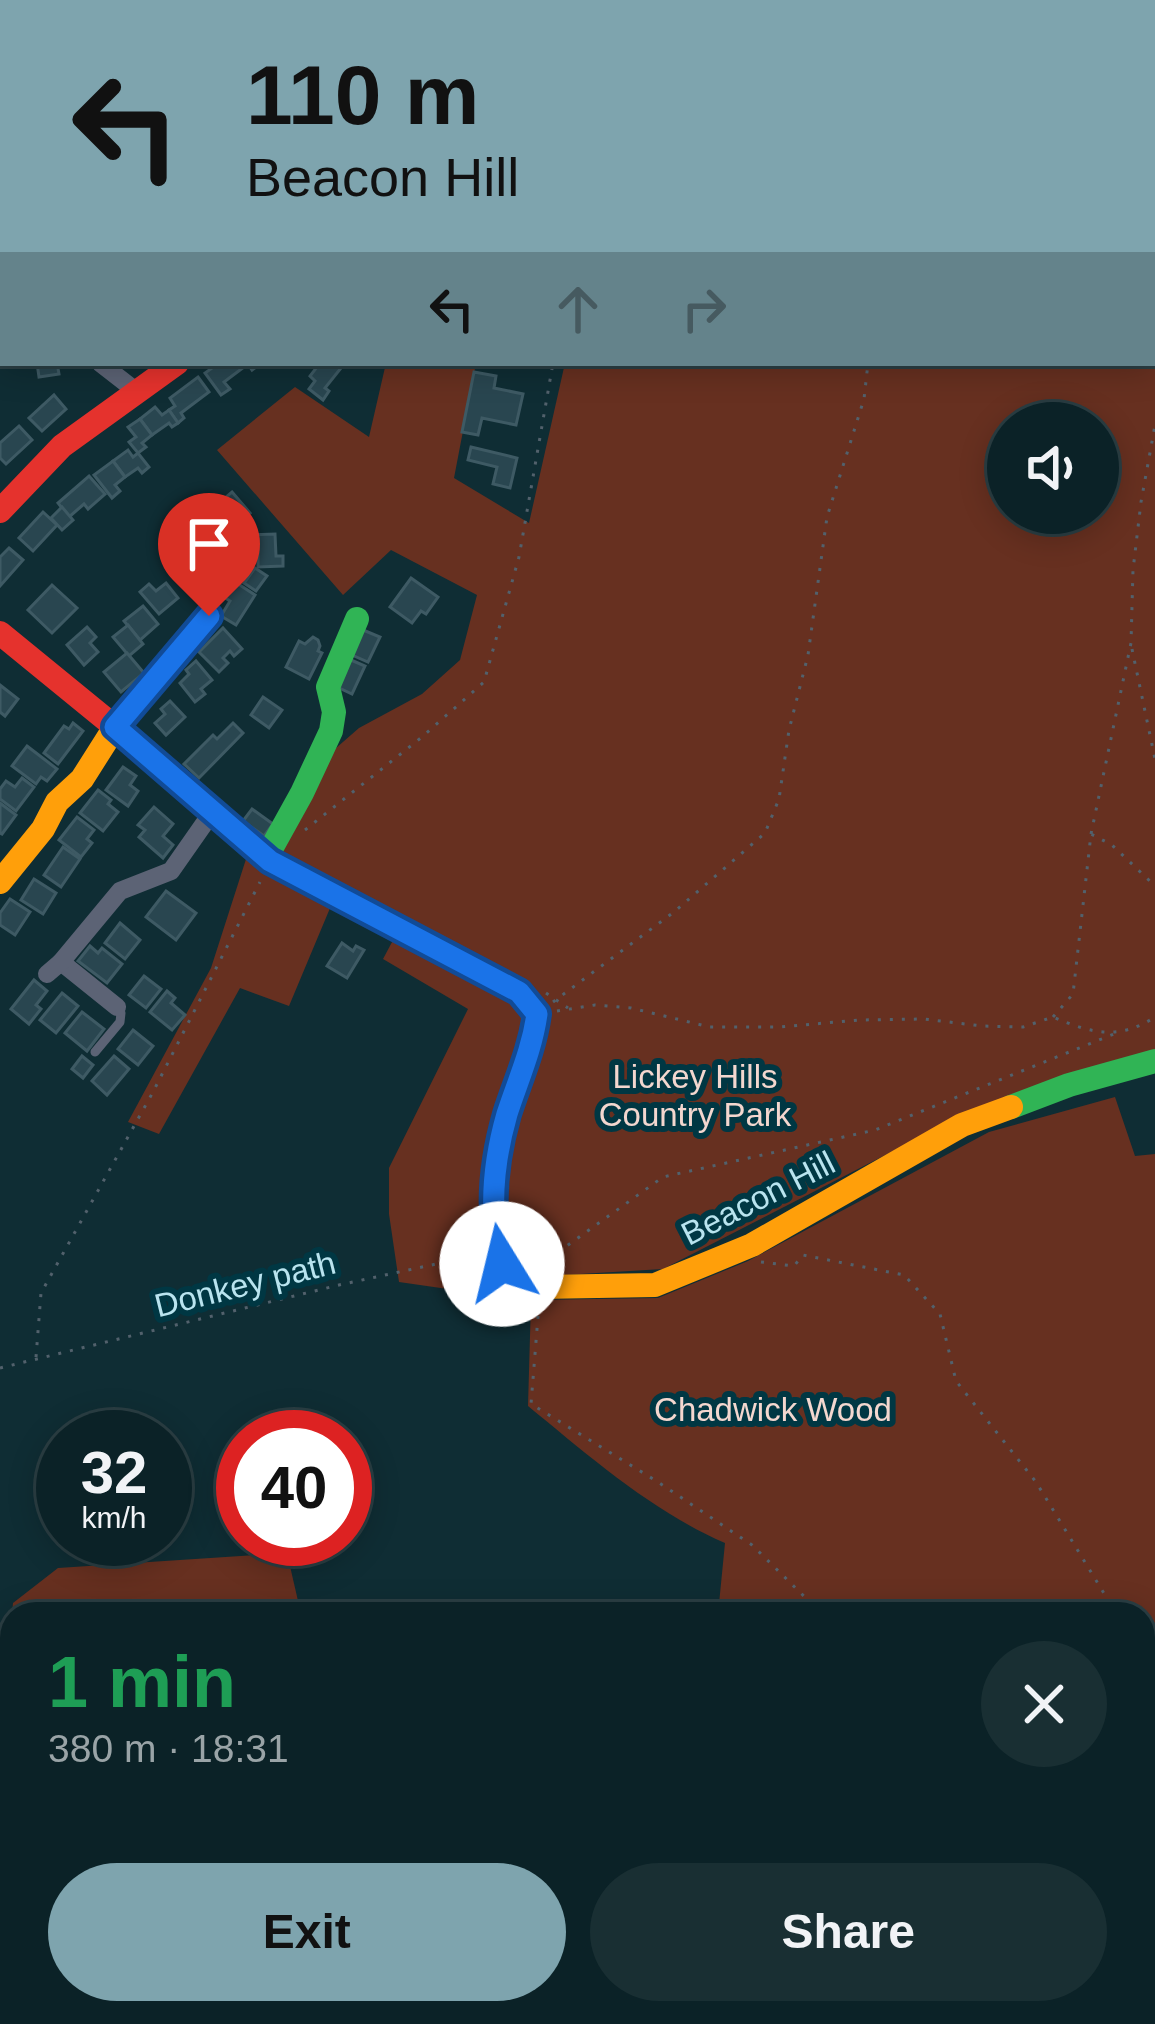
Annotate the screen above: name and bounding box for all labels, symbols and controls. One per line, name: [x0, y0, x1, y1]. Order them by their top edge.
icon: left: [48, 48, 204, 204]
text: 110 m: [246, 48, 480, 142]
text: Beacon Hill: [246, 147, 519, 207]
icon: left: [419, 276, 485, 342]
icon: ahead: [545, 276, 611, 342]
icon: right: [671, 276, 737, 342]
map controls: [987, 402, 1119, 534]
button: sound: [987, 402, 1119, 534]
pin: [158, 493, 260, 616]
icon: arrive: [176, 511, 242, 577]
park label: Lickey Hills Country Park: [599, 1058, 792, 1133]
street label: Beacon Hill: [675, 1144, 841, 1252]
position arrow: [439, 1201, 565, 1327]
street label: Donkey path: [151, 1244, 339, 1324]
park label: Chadwick Wood: [654, 1391, 892, 1428]
speed limit sign: 40: [216, 1410, 372, 1566]
text: 32: [81, 1439, 147, 1506]
text: km/h: [81, 1501, 147, 1534]
button: close: [981, 1641, 1107, 1767]
text: 1 min: [48, 1642, 236, 1722]
text: 380 m · 18:31: [48, 1727, 289, 1770]
button: Exit: [48, 1863, 566, 2001]
button: Share: [590, 1863, 1107, 2001]

